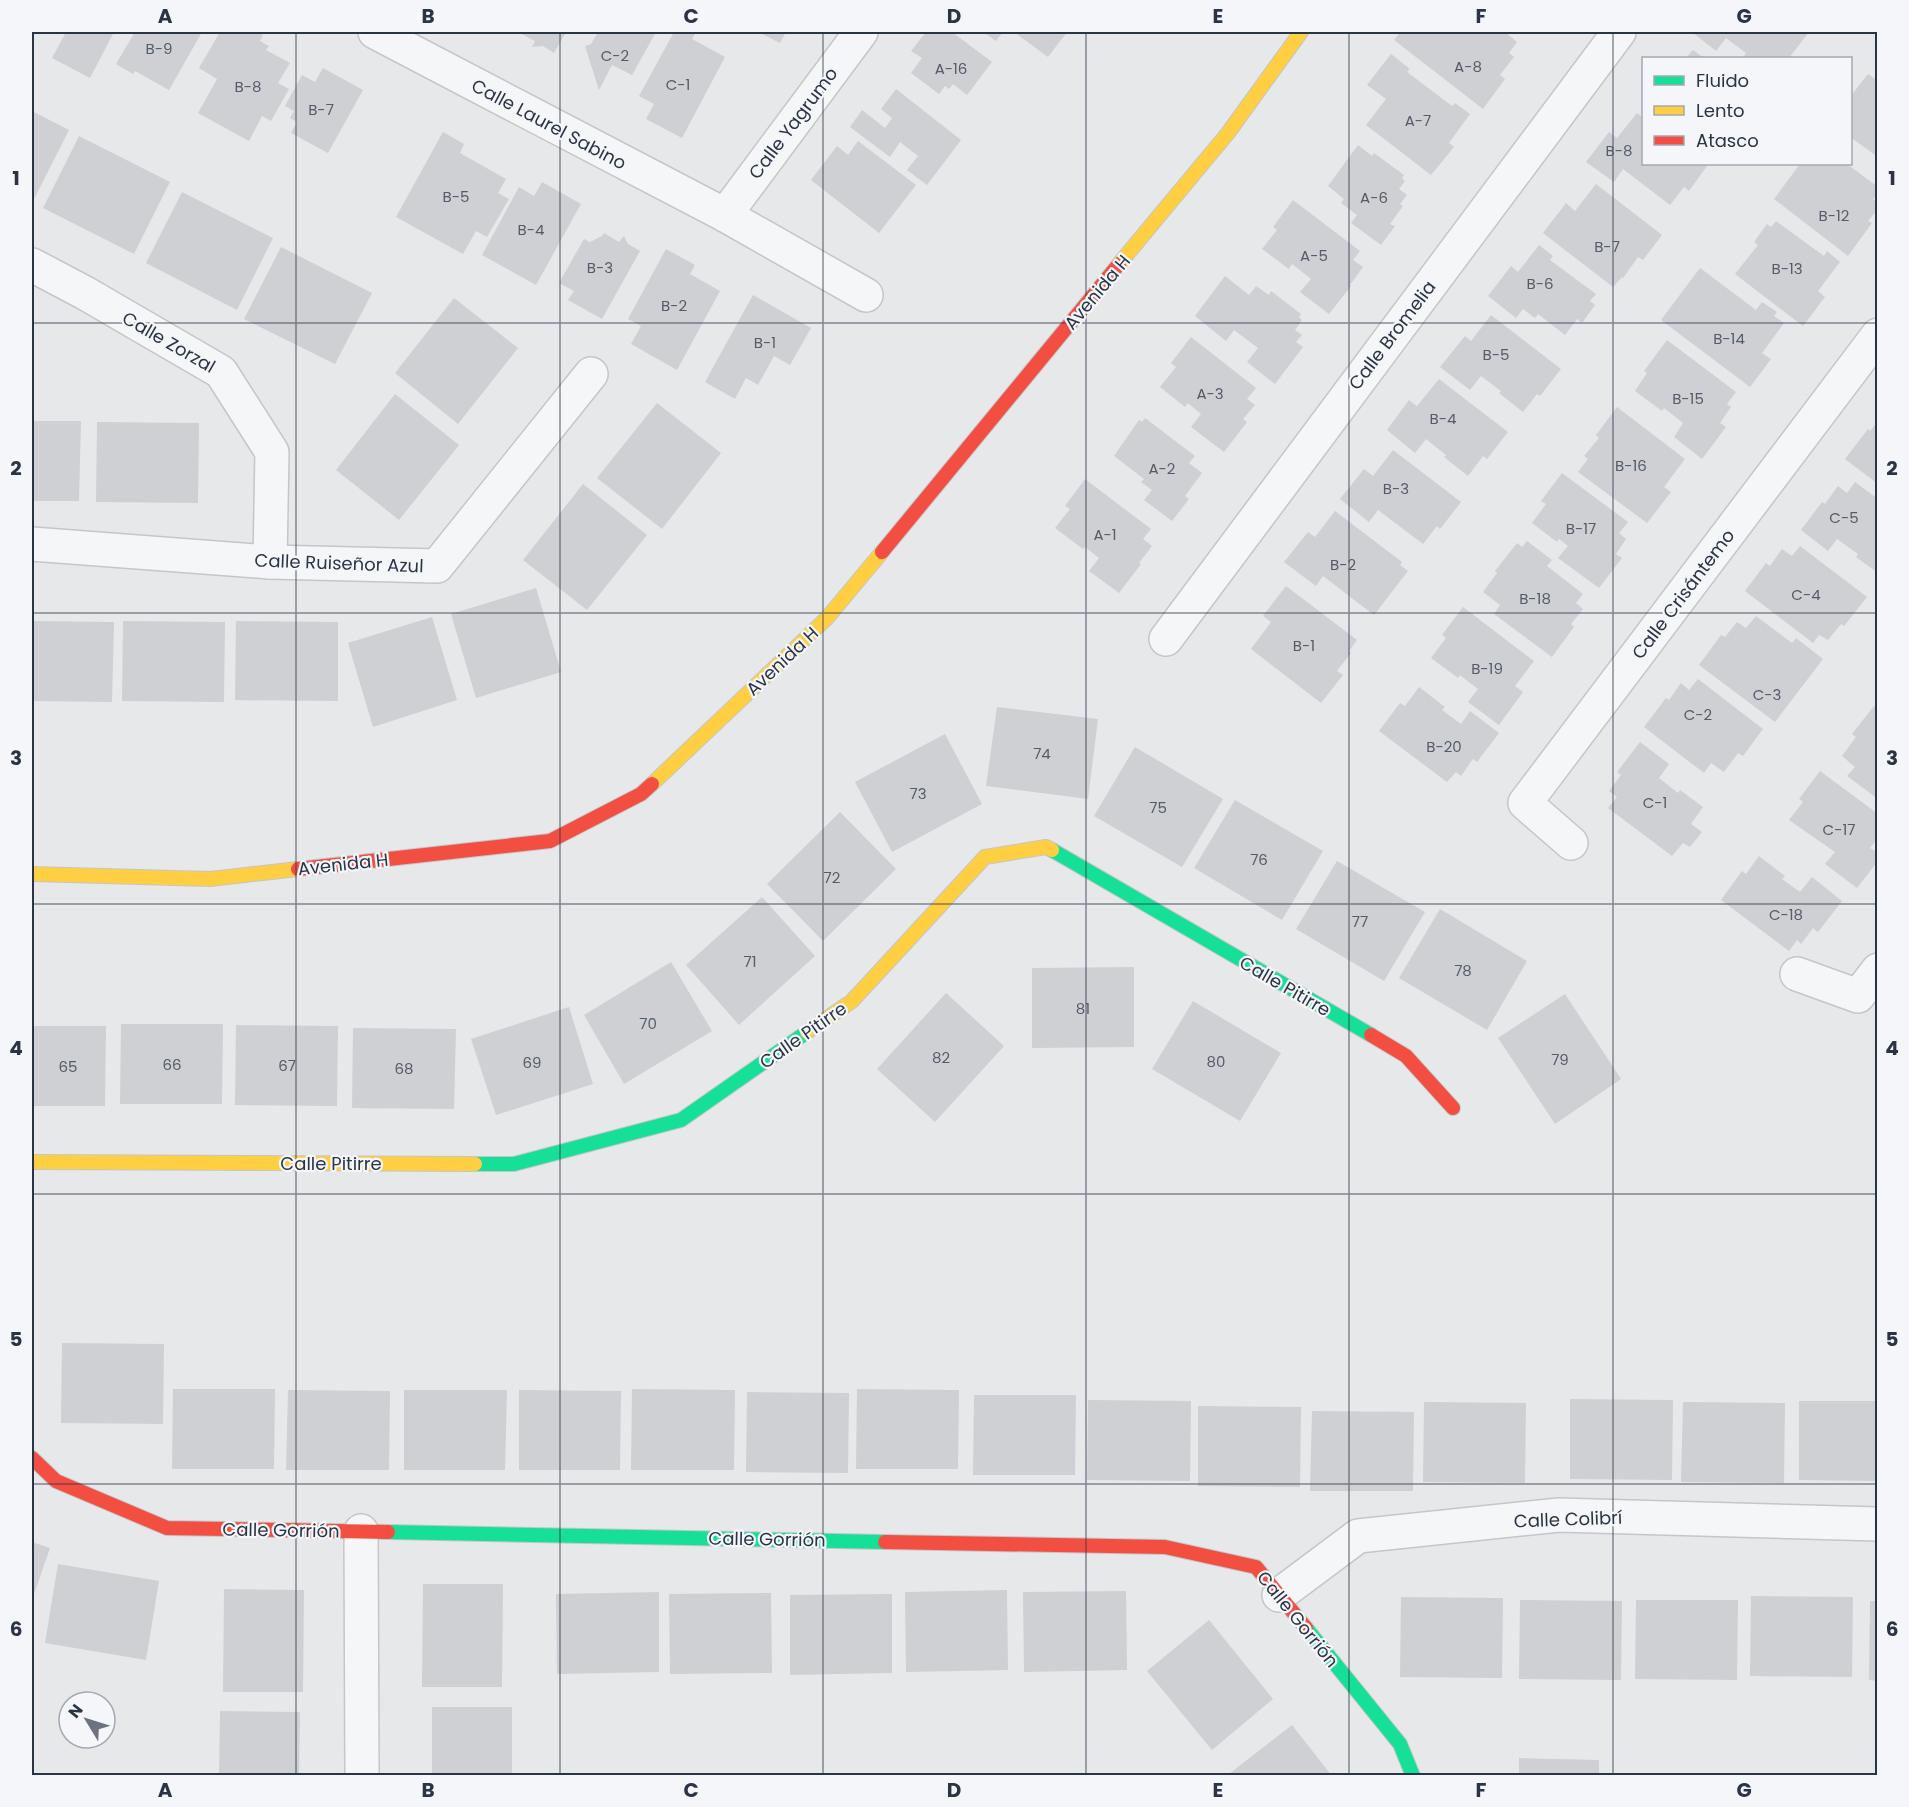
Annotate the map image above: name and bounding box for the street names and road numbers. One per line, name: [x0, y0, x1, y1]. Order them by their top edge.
street label: Calle Yagrumo: [743, 62, 843, 184]
street label: Calle Laurel Sabino: [467, 73, 631, 175]
street label: Avenida H: [1058, 249, 1136, 335]
street label: Calle Bromelia: [1343, 275, 1441, 395]
street label: Calle Zorzal: [118, 305, 220, 379]
street label: Calle Crisántemo: [1626, 524, 1740, 664]
street label: Calle Ruiseñor Azul: [254, 548, 424, 578]
street label: Avenida H: [740, 621, 824, 701]
street label: Avenida H: [296, 847, 390, 881]
street label: Calle Pitirre: [1235, 950, 1335, 1022]
street label: Calle Pitirre: [754, 996, 852, 1074]
street label: Calle Pitirre: [280, 1151, 382, 1176]
street label: Calle Colibrí: [1513, 1505, 1623, 1533]
street label: Calle Gorrión: [222, 1516, 340, 1544]
street label: Calle Gorrión: [708, 1525, 826, 1553]
street label: Calle Gorrión: [1251, 1566, 1345, 1672]

